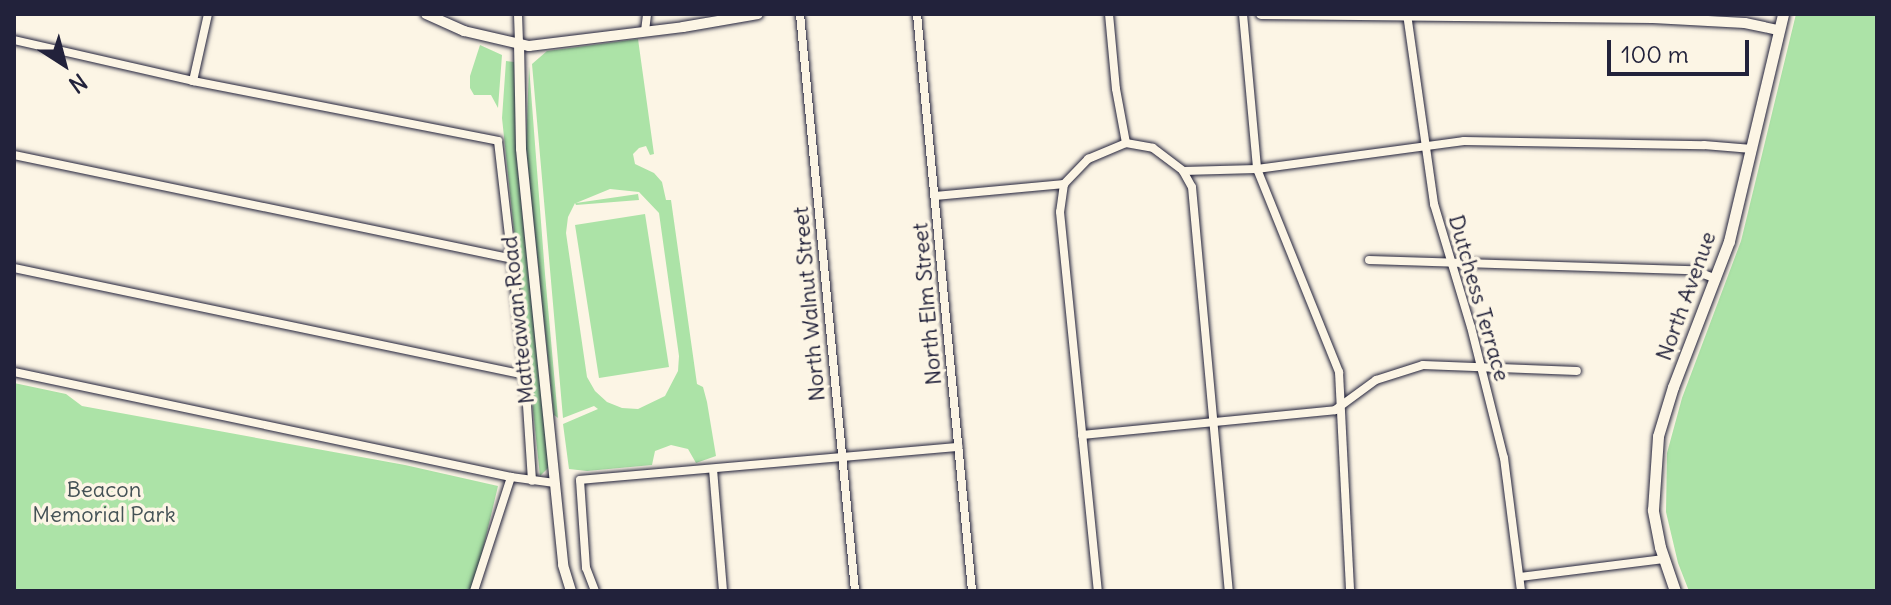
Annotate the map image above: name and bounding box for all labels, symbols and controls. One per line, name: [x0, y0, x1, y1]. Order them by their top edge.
north arrow: [24, 24, 104, 104]
scale bar: [1611, 24, 1753, 74]
text: 100 m: [1621, 39, 1689, 69]
text: N: [64, 68, 92, 99]
street label: North Walnut Street: [787, 206, 831, 402]
street label: Dutchess Terrace: [1443, 212, 1515, 384]
street label: North Elm Street: [907, 222, 947, 386]
street label: North Avenue: [1650, 228, 1722, 364]
street label: Matteawan Road: [496, 235, 540, 405]
park label: Beacon Memorial Park: [32, 476, 176, 528]

